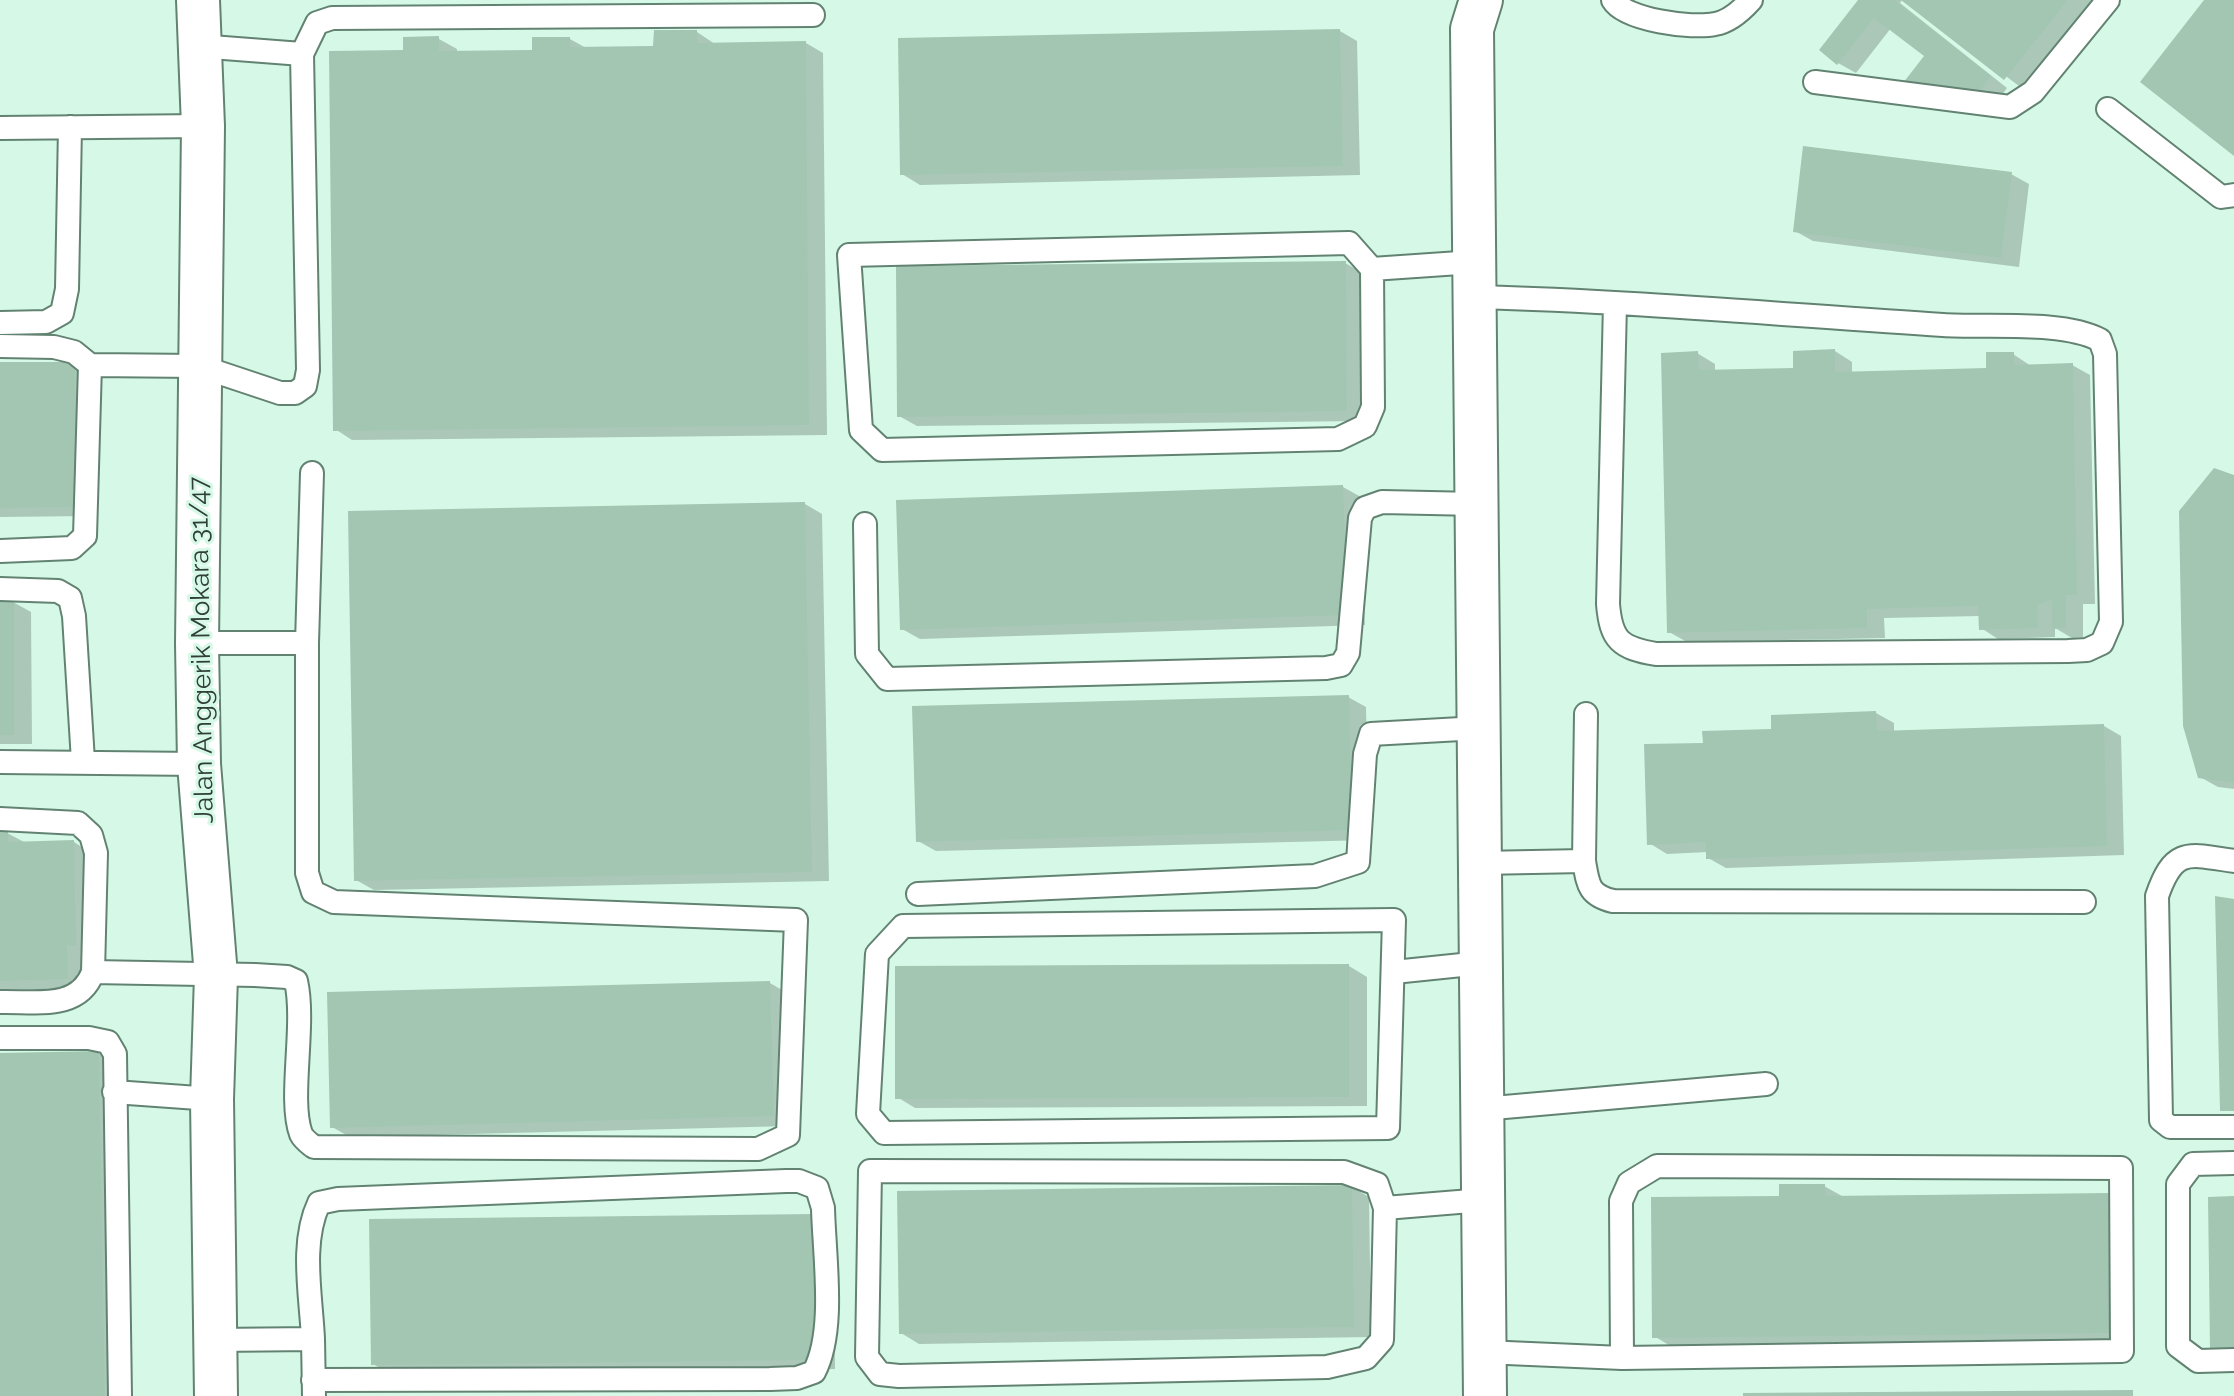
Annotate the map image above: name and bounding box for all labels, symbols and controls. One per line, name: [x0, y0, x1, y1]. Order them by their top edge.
street label: Jalan Anggerik Mokara 31/47: [183, 476, 221, 824]

